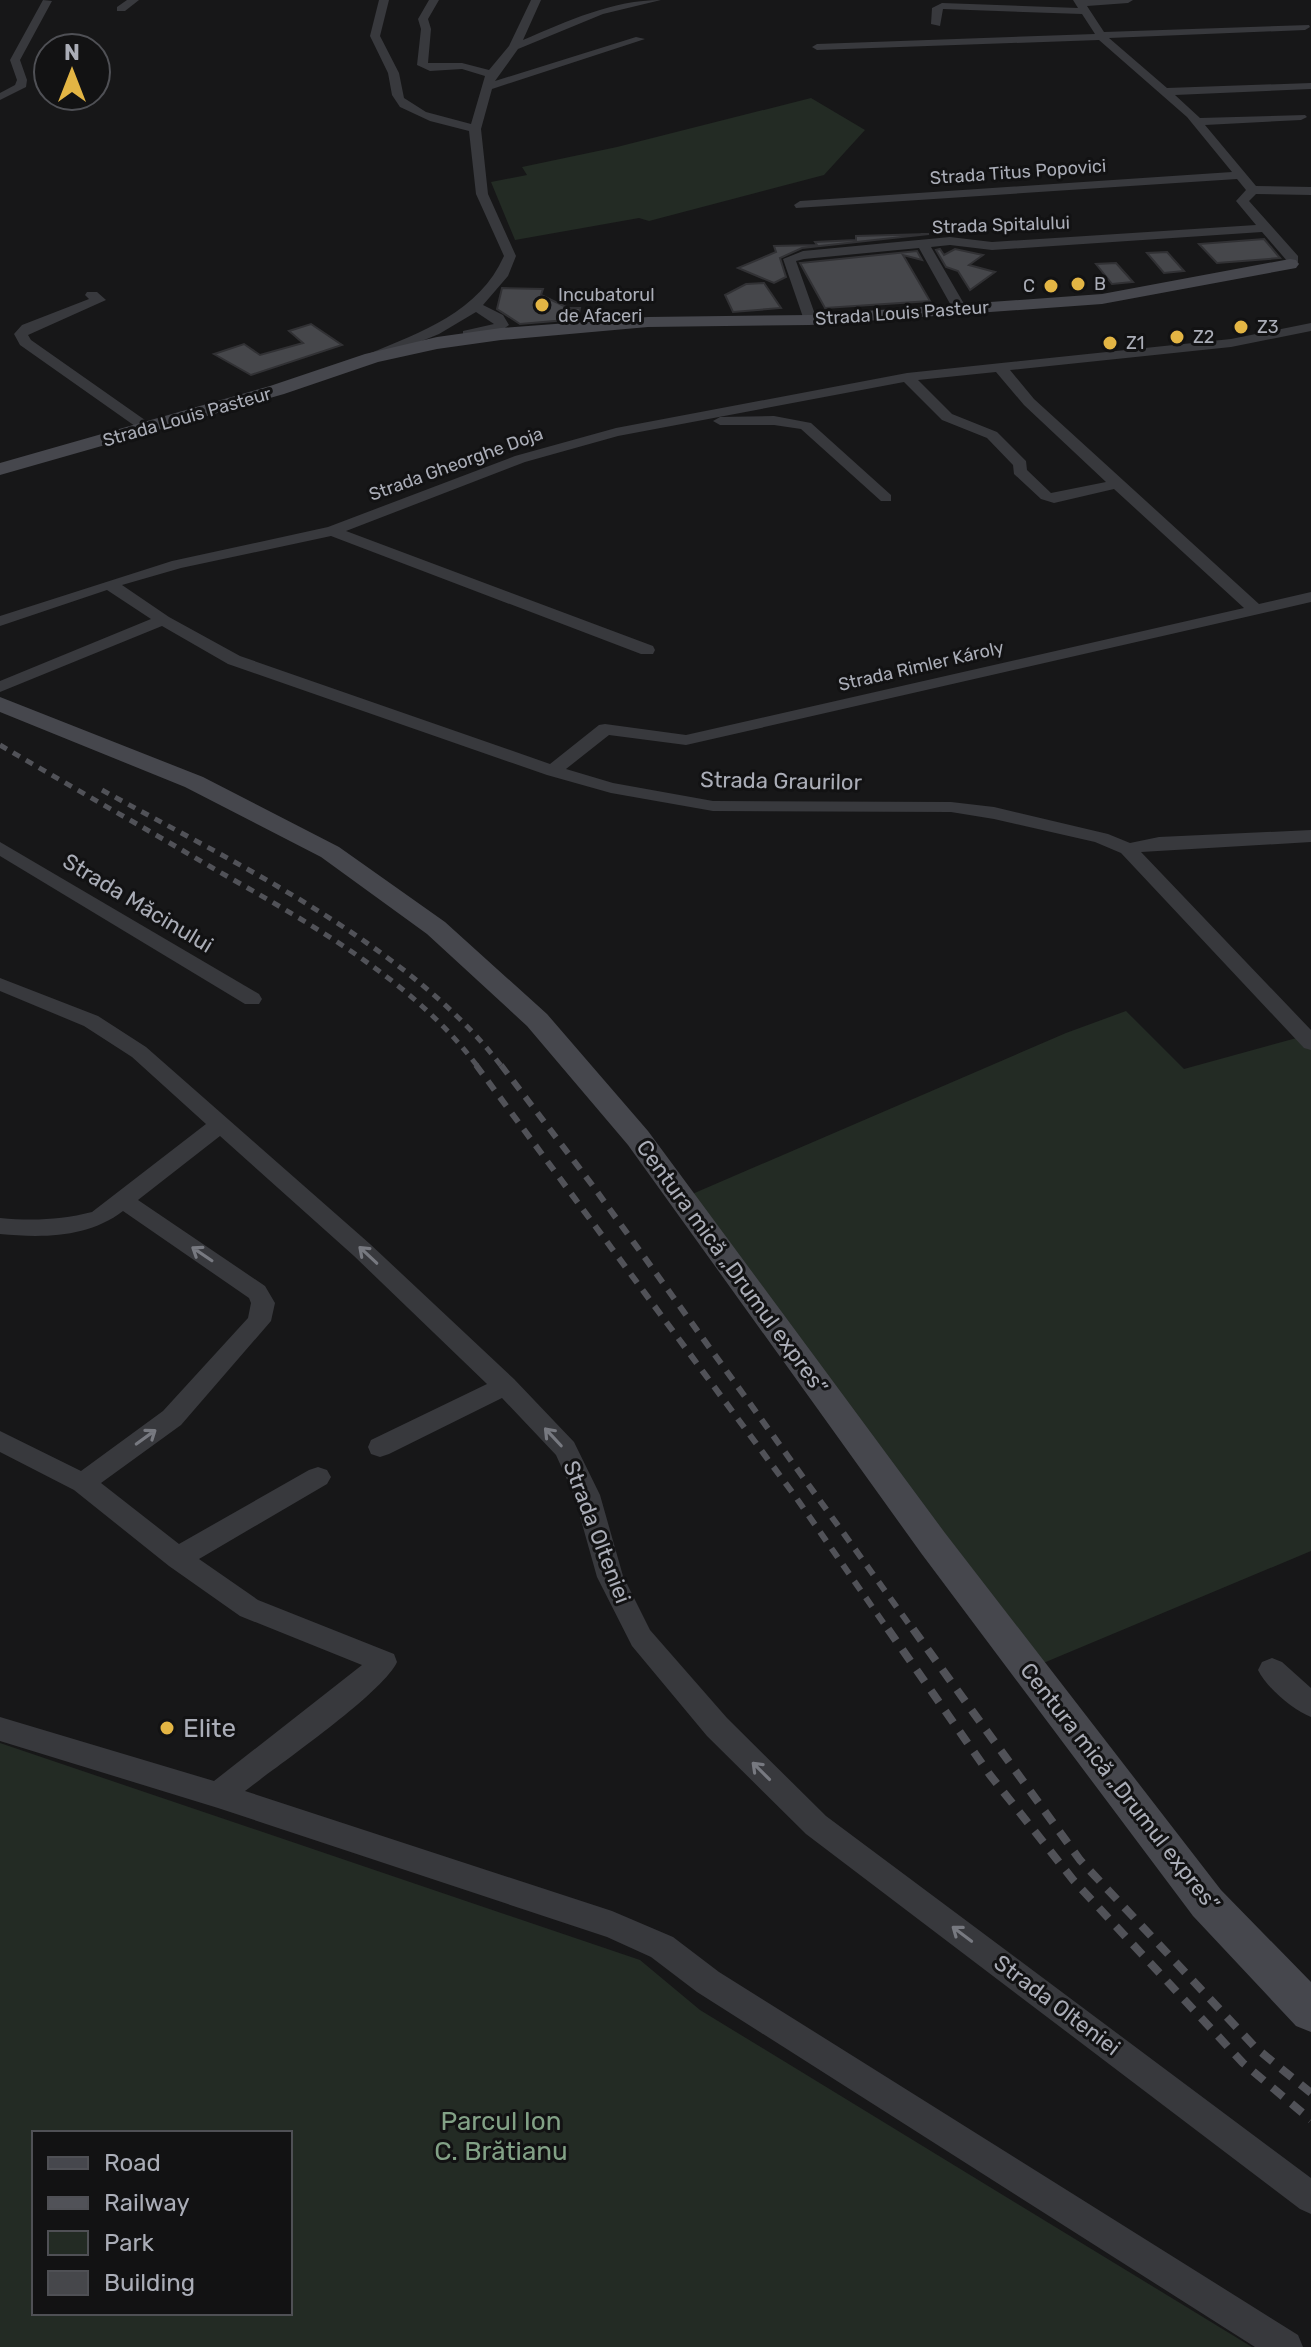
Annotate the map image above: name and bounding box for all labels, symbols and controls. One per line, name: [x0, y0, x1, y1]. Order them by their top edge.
north arrow: [32, 32, 112, 112]
text: N: [64, 39, 80, 66]
street label: Strada Titus Popovici: [929, 155, 1107, 189]
street label: Strada Spitalului: [932, 212, 1070, 238]
place label: B: [1094, 273, 1106, 295]
place label: C: [1023, 275, 1035, 297]
marker: B: [1069, 275, 1087, 293]
marker: C: [1042, 277, 1060, 295]
place label: Incubatorul de Afaceri: [558, 284, 655, 327]
marker: Incubatorul de Afaceri: [533, 296, 551, 314]
street label: Strada Louis Pasteur: [814, 296, 990, 330]
place label: Z3: [1257, 316, 1279, 338]
marker: Z3: [1232, 318, 1250, 336]
place label: Z2: [1193, 326, 1214, 348]
marker: Z2: [1168, 328, 1186, 346]
place label: Z1: [1126, 332, 1145, 354]
marker: Z1: [1101, 334, 1119, 352]
street label: Strada Louis Pasteur: [100, 382, 274, 452]
street label: Strada Gheorghe Doja: [366, 422, 546, 506]
street label: Strada Rimler Károly: [836, 636, 1006, 696]
street label: Strada Graurilor: [700, 766, 863, 796]
street label: Strada Măcinului: [58, 847, 218, 959]
street label: Centura mică „Drumul expres”: [631, 1134, 833, 1400]
one-way arrow: [191, 1246, 213, 1262]
one-way arrow: [358, 1247, 378, 1265]
one-way arrow: [544, 1427, 563, 1447]
one-way arrow: [135, 1429, 156, 1446]
street label: Strada Olteniei: [557, 1457, 637, 1607]
street label: Centura mică „Drumul expres”: [1015, 1657, 1225, 1917]
place label: Elite: [183, 1713, 236, 1744]
marker: Elite: [158, 1719, 176, 1737]
one-way arrow: [751, 1761, 771, 1780]
one-way arrow: [952, 1926, 973, 1943]
street label: Strada Olteniei: [989, 1949, 1125, 2061]
park label: Parcul Ion C. Brătianu: [434, 2106, 568, 2167]
legend: [32, 2131, 292, 2315]
text: Road: [104, 2149, 161, 2177]
text: Railway: [104, 2189, 190, 2217]
text: Park: [104, 2229, 155, 2257]
text: Building: [104, 2269, 195, 2297]

